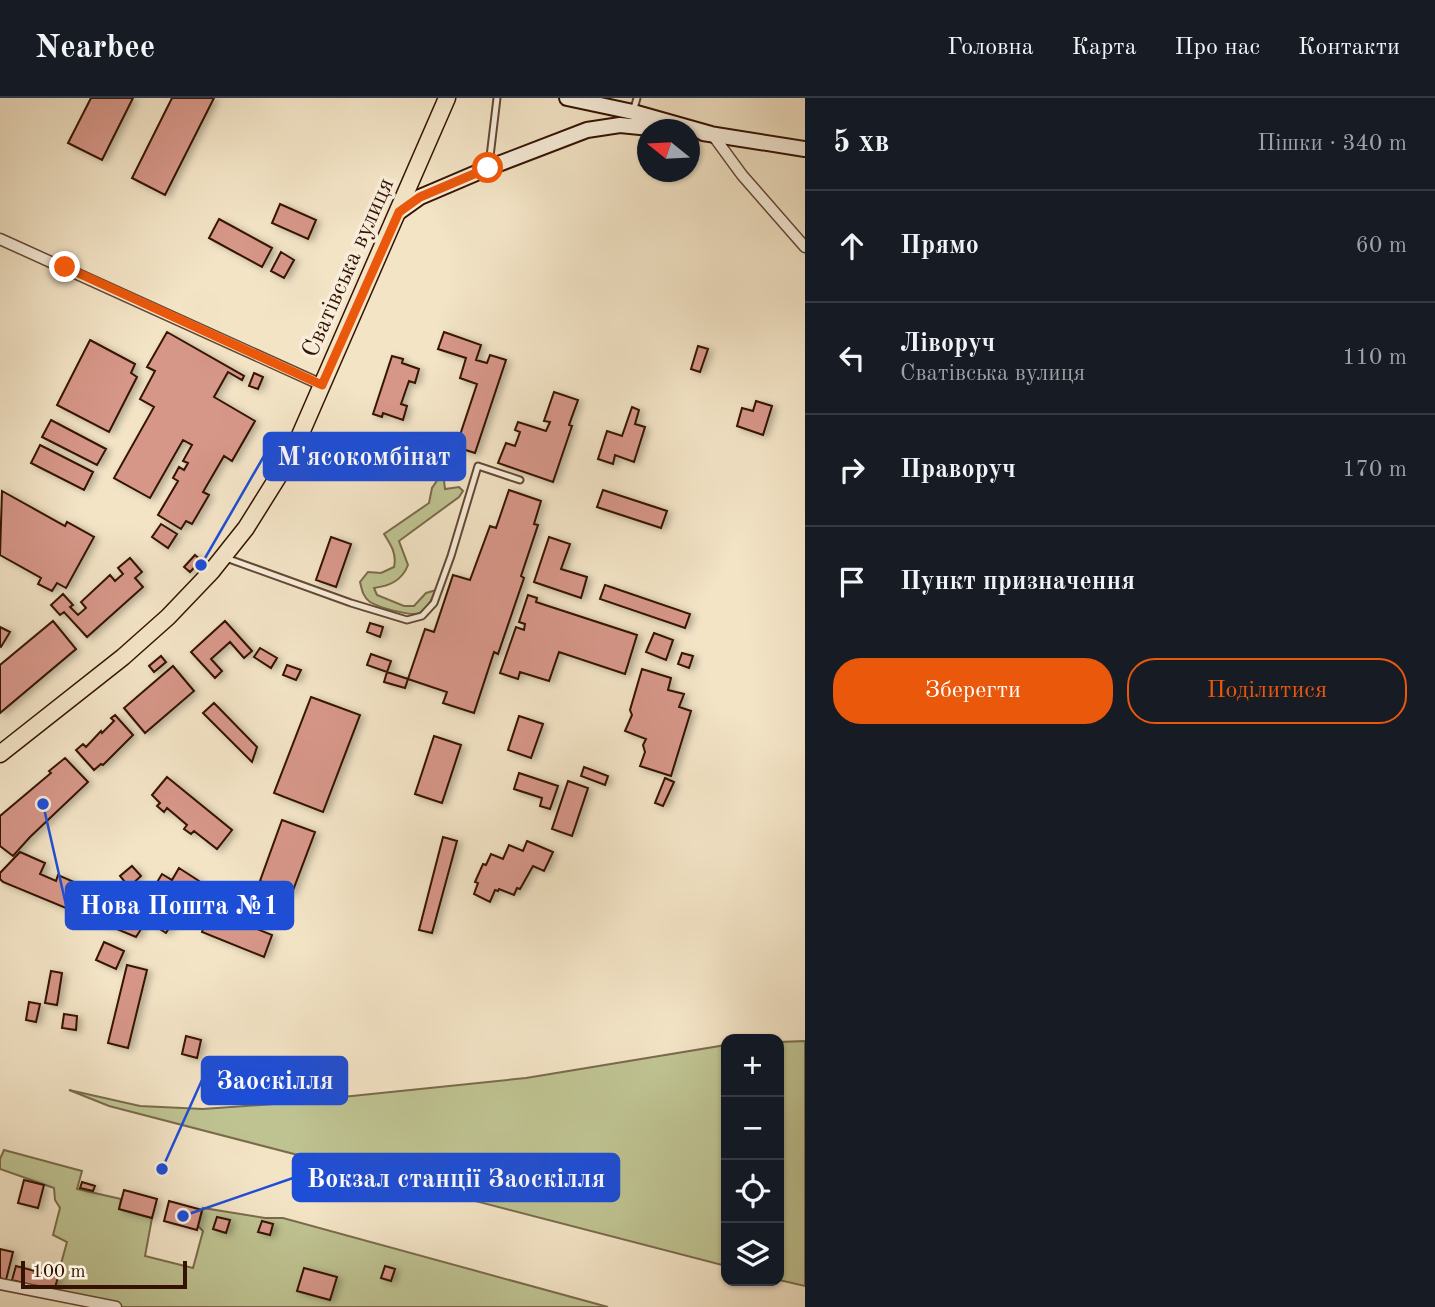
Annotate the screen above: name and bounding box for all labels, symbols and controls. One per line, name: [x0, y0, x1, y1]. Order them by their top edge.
text: Nearbee: [35, 32, 155, 65]
text: Головна: [947, 36, 1034, 60]
text: Карта: [1072, 36, 1137, 60]
text: Про нас: [1175, 36, 1260, 60]
text: Контакти: [1298, 36, 1400, 60]
north arrow: [637, 119, 700, 182]
text: 5 хв: [833, 128, 889, 158]
text: Пішки · 340 m: [1257, 132, 1407, 155]
route start: [472, 152, 503, 183]
street label: Сватівська вулиця: [299, 175, 399, 361]
icon: ahead: [833, 227, 871, 265]
text: Прямо: [900, 233, 979, 259]
text: 60 m: [1356, 234, 1407, 257]
route end: [49, 251, 80, 282]
text: Ліворуч: [900, 331, 995, 357]
icon: left: [833, 339, 871, 377]
text: 110 m: [1342, 346, 1407, 369]
text: Сватівська вулиця: [900, 362, 1085, 385]
callout: М'ясокомбінат: [264, 433, 465, 480]
text: М'ясокомбінат: [277, 445, 451, 471]
icon: right: [833, 451, 871, 489]
text: Праворуч: [900, 457, 1016, 483]
text: 170 m: [1342, 458, 1407, 481]
icon: arrive: [833, 563, 871, 601]
text: Пункт призначення: [900, 569, 1135, 595]
button: Зберегти: [833, 658, 1113, 724]
button: Поділитися: [1127, 658, 1407, 724]
callout: Нова Пошта №1: [66, 882, 293, 929]
text: Нова Пошта №1: [80, 894, 278, 920]
map controls: [721, 1034, 784, 1286]
button: +: [721, 1034, 784, 1097]
callout: Заоскiлля: [202, 1057, 347, 1104]
text: Заоскiлля: [216, 1069, 334, 1095]
button: −: [721, 1097, 784, 1160]
callout: Вокзал станції Заоскілля: [293, 1154, 619, 1201]
button: locate: [721, 1160, 784, 1223]
text: Вокзал станції Заоскілля: [307, 1167, 605, 1193]
button: layers: [721, 1223, 784, 1286]
scale bar: [21, 1258, 187, 1290]
text: 100 m: [32, 1263, 85, 1282]

